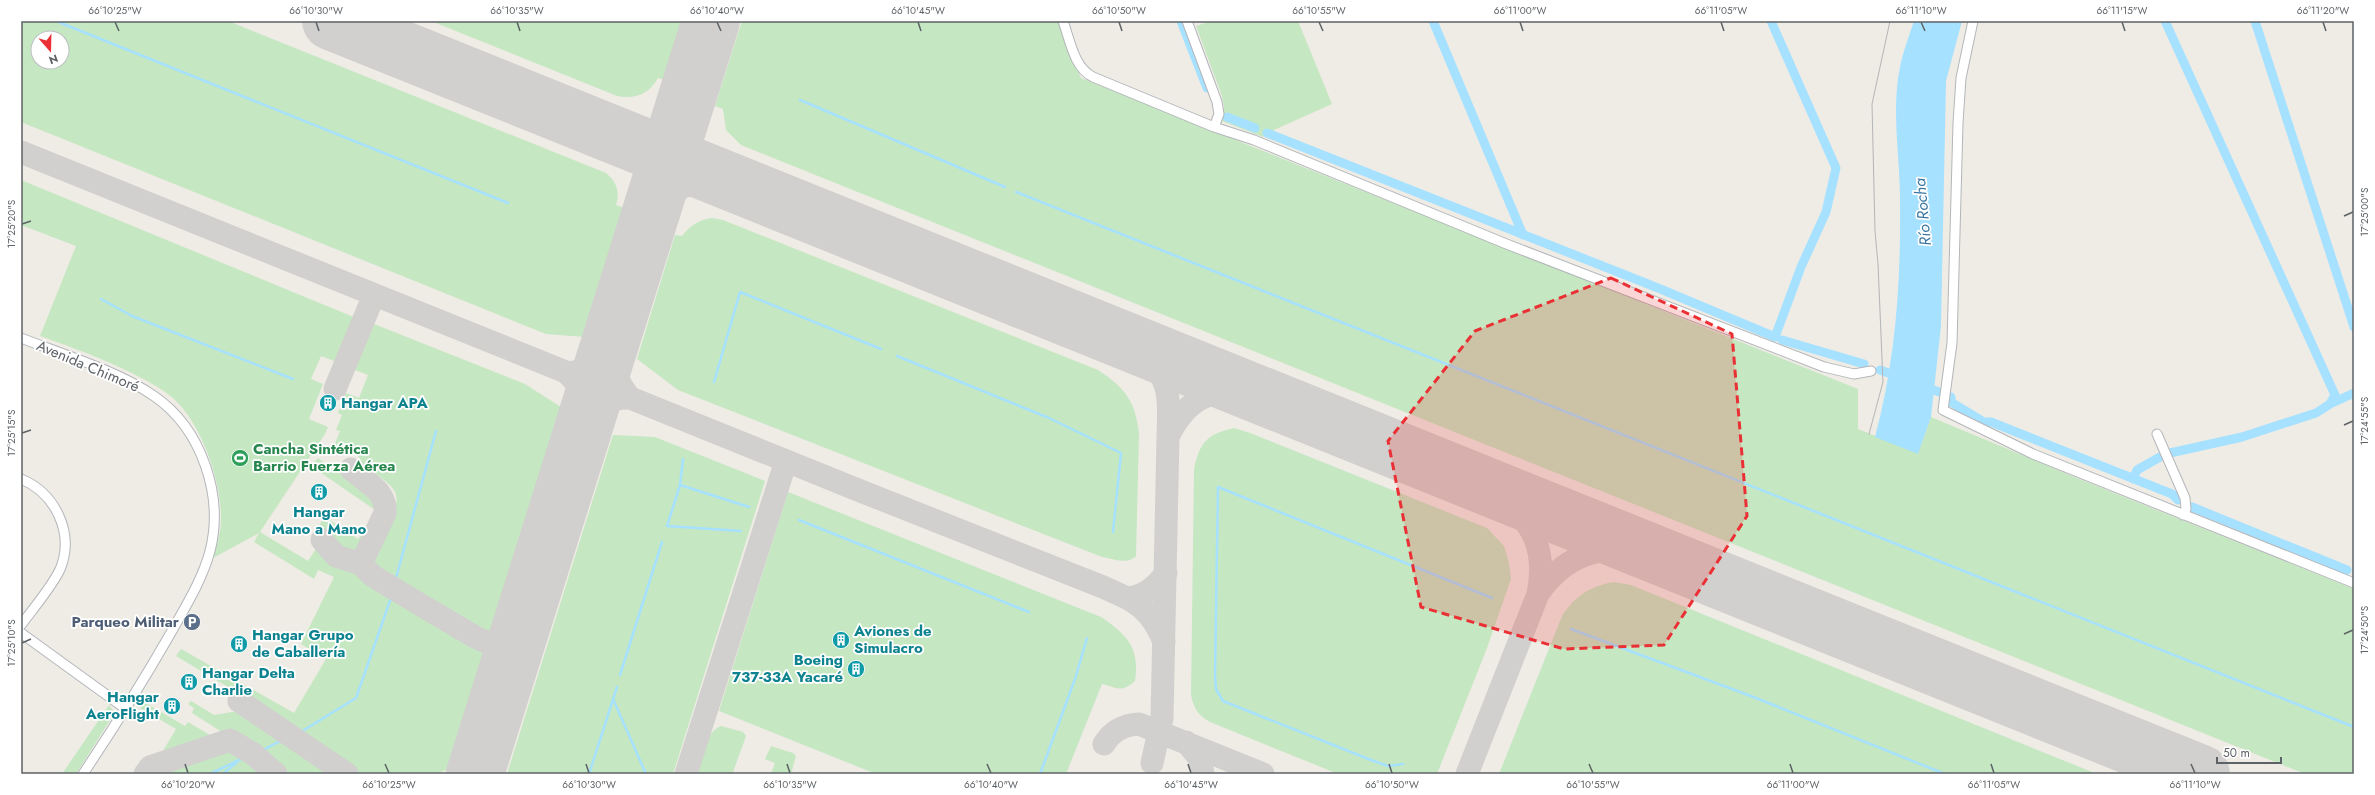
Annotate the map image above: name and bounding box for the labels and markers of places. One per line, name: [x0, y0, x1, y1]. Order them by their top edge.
place label: Hangar APA: [341, 392, 429, 414]
building icon: Hangar APA: [318, 393, 338, 413]
place label: Cancha Sintética Barrio Fuerza Aérea: [253, 438, 395, 477]
sports icon: Cancha Sintética Barrio Fuerza Aérea: [230, 448, 250, 468]
building icon: Hangar Mano a Mano: [309, 482, 329, 502]
place label: Hangar Mano a Mano: [272, 501, 367, 540]
place label: Parqueo Militar: [72, 611, 180, 633]
parking icon: Parqueo Militar: [182, 612, 202, 632]
place label: Aviones de Simulacro: [853, 620, 932, 659]
place label: Hangar Grupo de Caballería: [252, 624, 354, 663]
building icon: Aviones de Simulacro: [831, 630, 851, 650]
building icon: Hangar Grupo de Caballería: [229, 634, 249, 654]
place label: Boeing 737-33A Yacaré: [732, 649, 843, 688]
building icon: Boeing 737-33A Yacaré: [846, 659, 866, 679]
place label: Hangar Delta Charlie: [202, 662, 295, 701]
building icon: Hangar Delta Charlie: [179, 672, 199, 692]
place label: Hangar AeroFlight: [85, 686, 160, 725]
building icon: Hangar AeroFlight: [162, 696, 182, 716]

